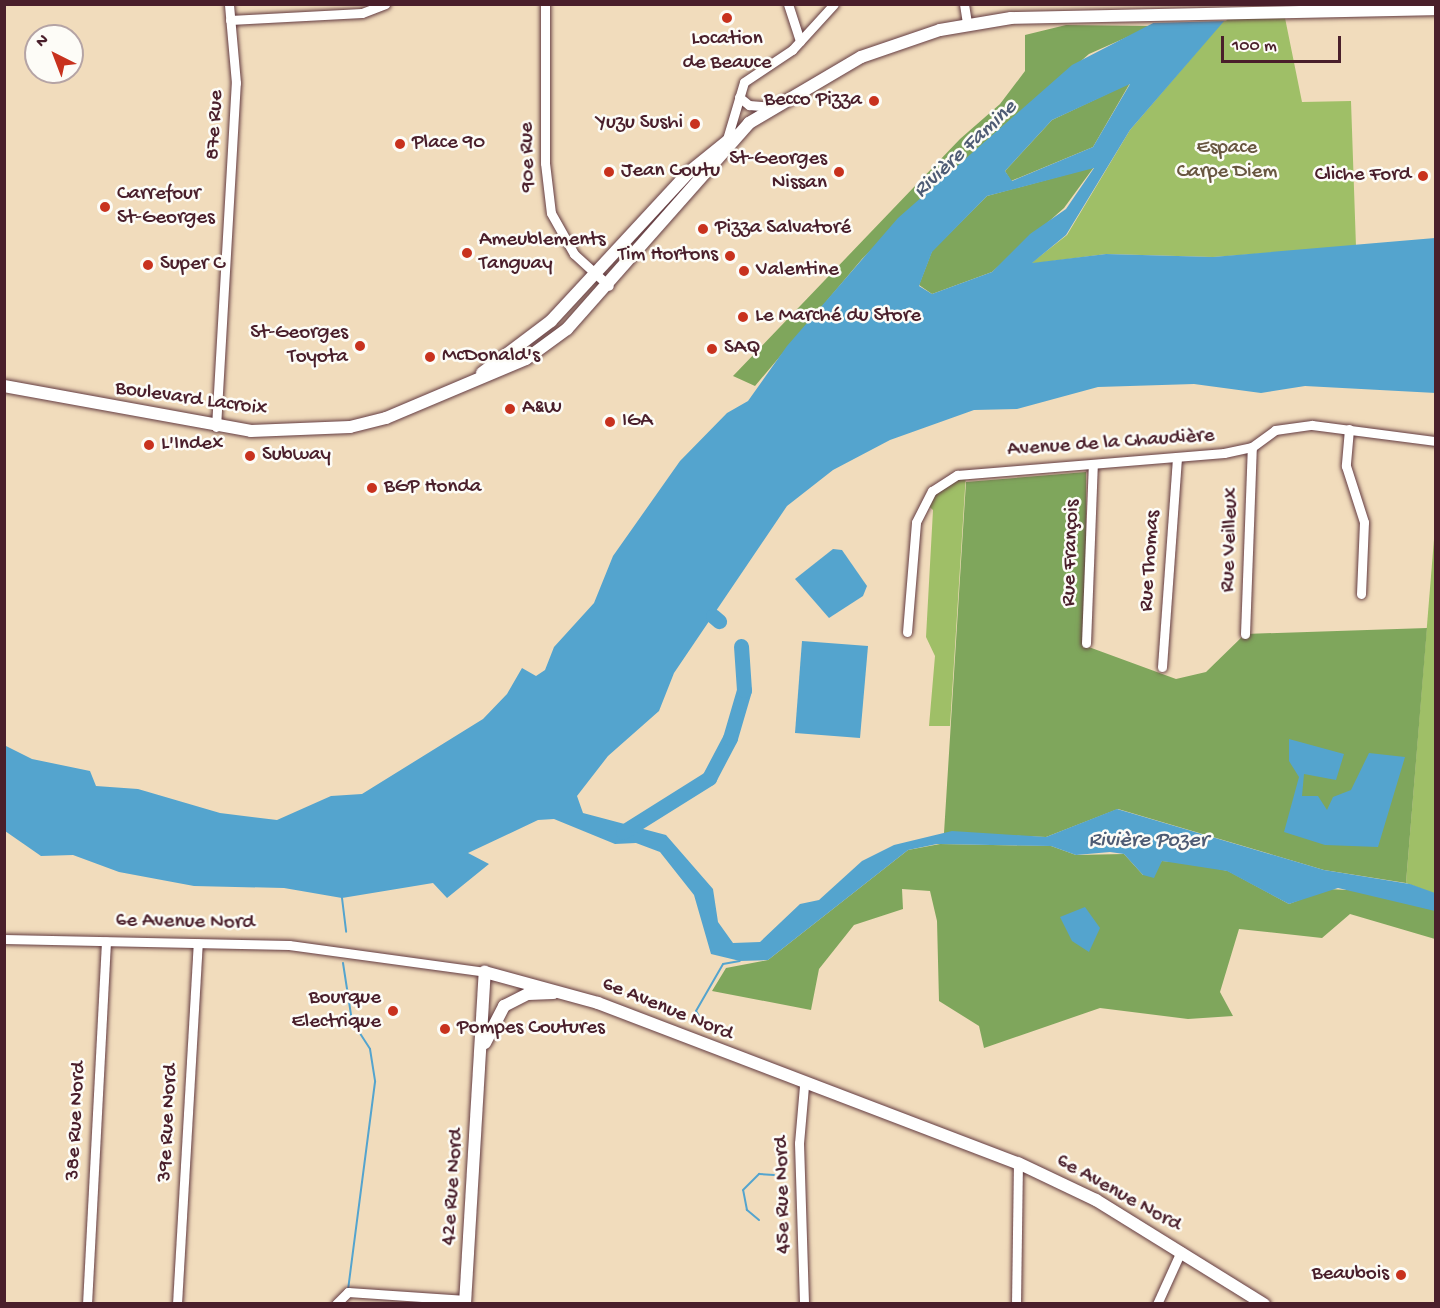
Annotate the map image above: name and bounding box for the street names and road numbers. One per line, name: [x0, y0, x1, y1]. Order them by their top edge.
street label: 87e Rue: [202, 89, 230, 161]
street label: 90e Rue: [515, 122, 543, 192]
street label: Boulevard Lacroix: [113, 377, 269, 423]
street label: Avenue de la Chaudière: [1007, 424, 1215, 464]
street label: Rue Veilleux: [1217, 487, 1245, 593]
street label: Rue François: [1058, 499, 1086, 607]
street label: Rue Thomas: [1135, 510, 1167, 612]
street label: 6e Avenue Nord: [115, 909, 255, 937]
street label: 6e Avenue Nord: [598, 972, 736, 1048]
street label: 38e Rue Nord: [61, 1061, 93, 1181]
street label: 39e Rue Nord: [153, 1063, 185, 1183]
street label: 42e Rue Nord: [437, 1128, 471, 1246]
street label: 45e Rue Nord: [770, 1136, 798, 1254]
street label: 6e Avenue Nord: [1051, 1149, 1185, 1239]

